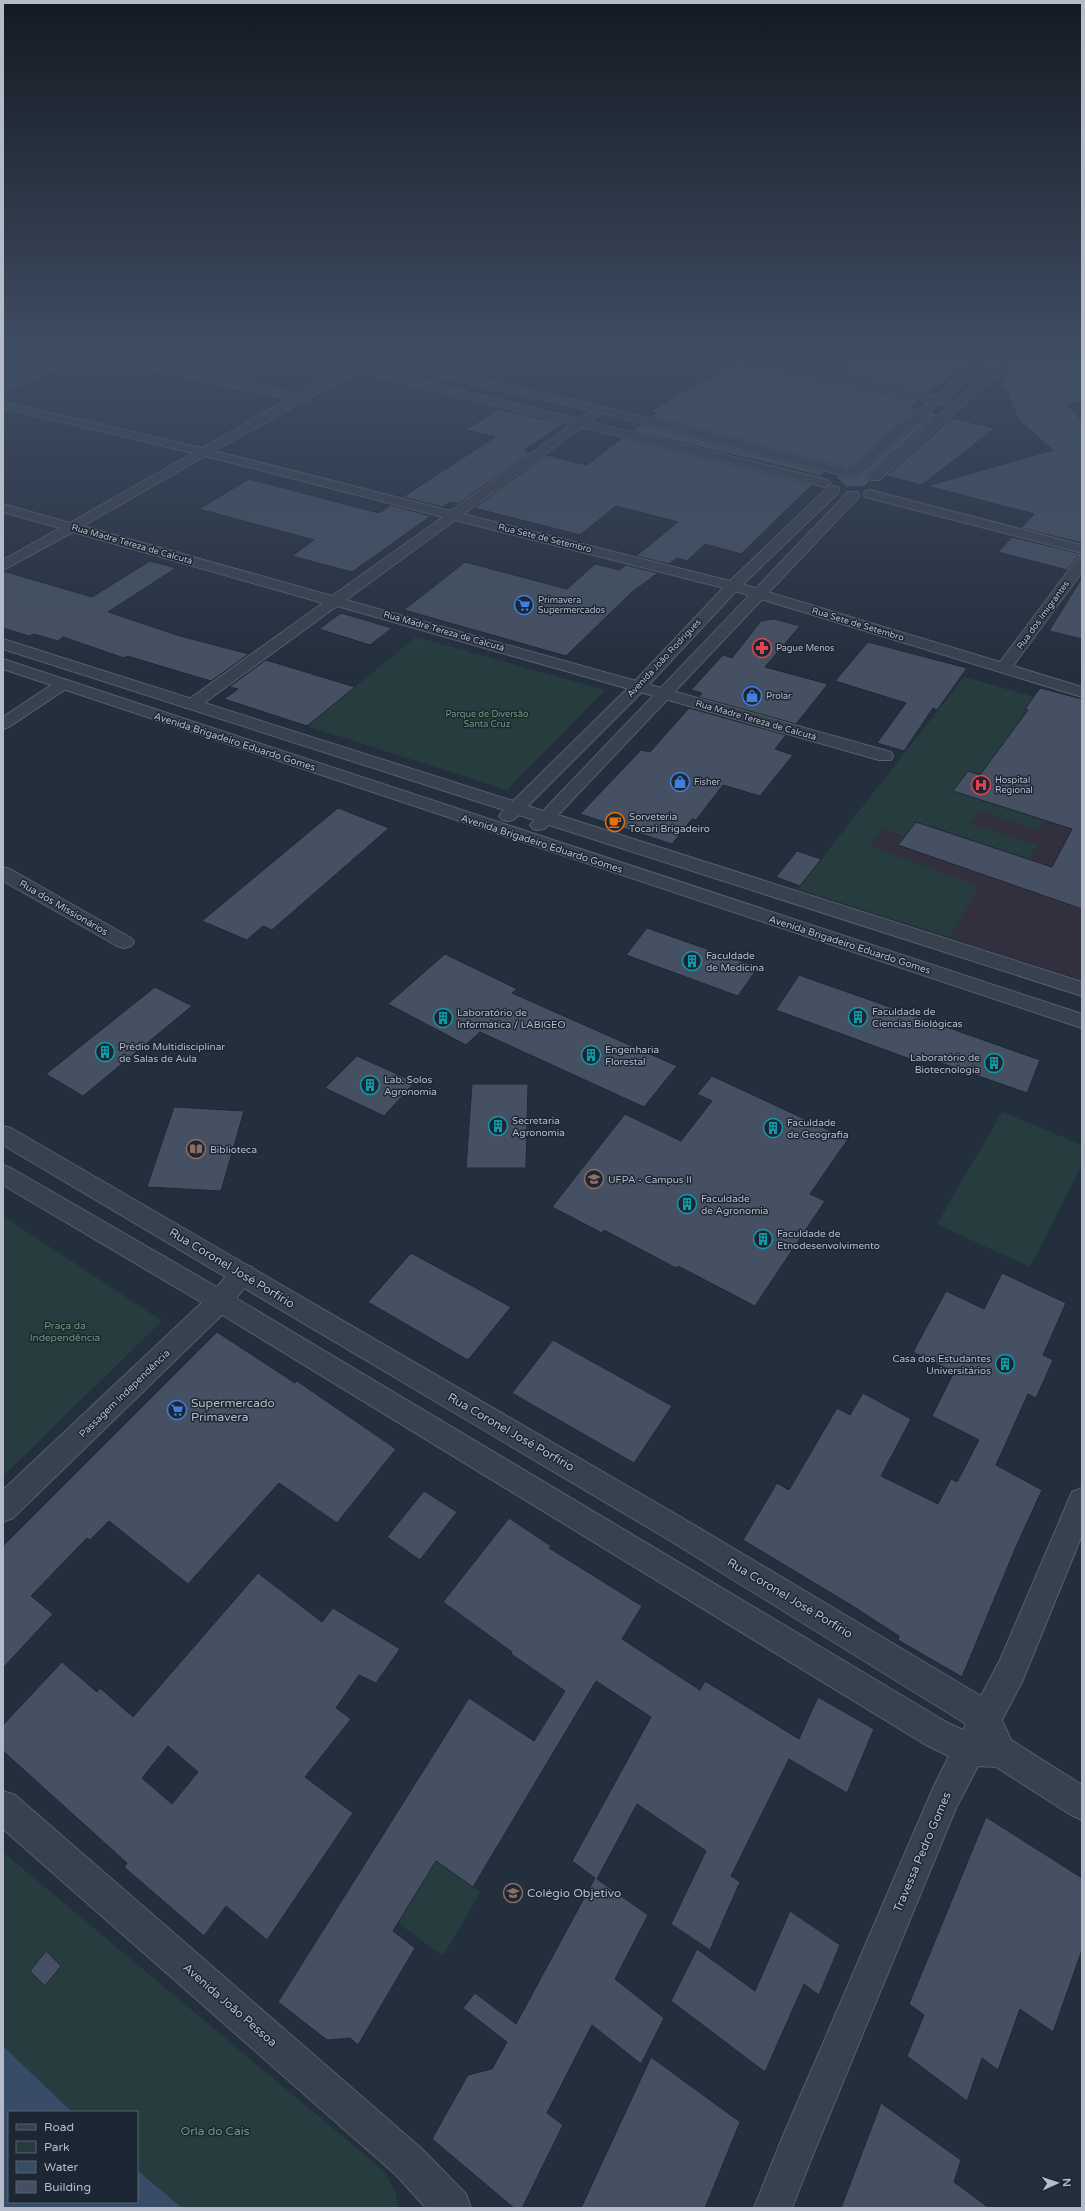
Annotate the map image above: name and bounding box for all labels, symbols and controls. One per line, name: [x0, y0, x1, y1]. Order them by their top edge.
street label: Rua Madre Tereza de Calcutá: [70, 522, 194, 567]
street label: Rua Sete de Setembro: [497, 522, 593, 556]
street label: Rua dos Imigrantes: [1015, 579, 1072, 652]
supermarket icon: Primavera Supermercados: [513, 594, 535, 616]
place label: Primavera Supermercados: [538, 595, 605, 616]
street label: Rua Sete de Setembro: [810, 605, 906, 644]
street label: Rua Madre Tereza de Calcutá: [382, 609, 506, 654]
street label: Avenida João Rodrigues: [625, 617, 704, 700]
pharmacy icon: Pague Menos: [751, 637, 773, 659]
place label: Pague Menos: [776, 643, 834, 654]
shop icon: Prolar: [741, 685, 763, 707]
place label: Prolar: [766, 691, 792, 702]
street label: Rua Madre Tereza de Calcutá: [694, 698, 818, 743]
park label: Parque de Diversão Santa Cruz: [446, 709, 529, 730]
street label: Avenida Brigadeiro Eduardo Gomes: [152, 710, 317, 774]
shop icon: Fisher: [669, 771, 691, 793]
hospital icon: Hospital Regional: [970, 774, 992, 796]
place label: Hospital Regional: [995, 775, 1033, 796]
place label: Fisher: [694, 777, 721, 788]
cafe icon: Sorveteria Tocari Brigadeiro: [604, 811, 626, 833]
place label: Sorveteria Tocari Brigadeiro: [629, 811, 710, 835]
street label: Avenida Brigadeiro Eduardo Gomes: [459, 812, 624, 876]
street label: Rua dos Missionários: [17, 878, 110, 938]
street label: Avenida Brigadeiro Eduardo Gomes: [767, 913, 932, 977]
building icon: Faculdade de Medicina: [681, 950, 703, 972]
place label: Faculdade de Medicina: [706, 950, 764, 974]
building icon: Faculdade de Ciencias Biológicas: [847, 1006, 869, 1028]
place label: Faculdade de Ciencias Biológicas: [872, 1006, 963, 1030]
building icon: Laboratório de Informática / LABIGEO: [432, 1007, 454, 1029]
place label: Laboratório de Informática / LABIGEO: [457, 1007, 566, 1031]
building icon: Prédio Multidisciplinar de Salas de Aula: [94, 1041, 116, 1063]
place label: Prédio Multidisciplinar de Salas de Aula: [119, 1041, 225, 1065]
building icon: Engenharia Florestal: [580, 1044, 602, 1066]
place label: Engenharia Florestal: [605, 1044, 659, 1068]
place label: Laboratório de Biotecnologia: [910, 1052, 980, 1076]
building icon: Laboratório de Biotecnologia: [983, 1052, 1005, 1074]
building icon: Lab. Solos Agronomia: [359, 1074, 381, 1096]
place label: Lab. Solos Agronomia: [384, 1074, 437, 1098]
building icon: Secretaria Agronomia: [487, 1115, 509, 1137]
place label: Secretaria Agronomia: [512, 1115, 565, 1139]
building icon: Faculdade de Geografia: [762, 1117, 784, 1139]
place label: Faculdade de Geografia: [787, 1117, 849, 1141]
library icon: Biblioteca: [185, 1138, 207, 1160]
place label: Biblioteca: [210, 1144, 257, 1156]
school or university icon: UFPA - Campus II: [583, 1168, 605, 1190]
place label: UFPA - Campus II: [608, 1174, 692, 1186]
building icon: Faculdade de Agronomia: [676, 1193, 698, 1215]
place label: Faculdade de Agronomia: [701, 1193, 768, 1217]
street label: Rua Coronel José Porfírio: [167, 1225, 297, 1311]
building icon: Faculdade de Etnodesenvolvimento: [752, 1228, 774, 1250]
place label: Faculdade de Etnodesenvolvimento: [777, 1228, 880, 1252]
park label: Praça da Independência: [30, 1320, 100, 1344]
street label: Passagem Independência: [77, 1347, 173, 1440]
place label: Casa dos Estudantes Universitários: [893, 1353, 991, 1377]
building icon: Casa dos Estudantes Universitários: [994, 1353, 1016, 1375]
street label: Rua Coronel José Porfírio: [445, 1390, 577, 1474]
place label: Supermercado Primavera: [191, 1396, 275, 1424]
supermarket icon: Supermercado Primavera: [166, 1399, 188, 1421]
street label: Rua Coronel José Porfírio: [725, 1555, 855, 1641]
street label: Travessa Pedro Gomes: [890, 1790, 954, 1914]
school or university icon: Colégio Objetivo: [502, 1882, 524, 1904]
place label: Colégio Objetivo: [527, 1886, 621, 1900]
street label: Avenida João Pessoa: [180, 1960, 280, 2050]
legend: [8, 2111, 138, 2203]
text: Road: [44, 2120, 74, 2134]
park label: Orla do Cais: [181, 2124, 250, 2138]
text: Park: [44, 2140, 70, 2154]
text: Water: [44, 2160, 79, 2174]
north arrow: [1037, 2163, 1077, 2203]
text: N: [1060, 2178, 1073, 2187]
text: Building: [44, 2180, 91, 2194]

